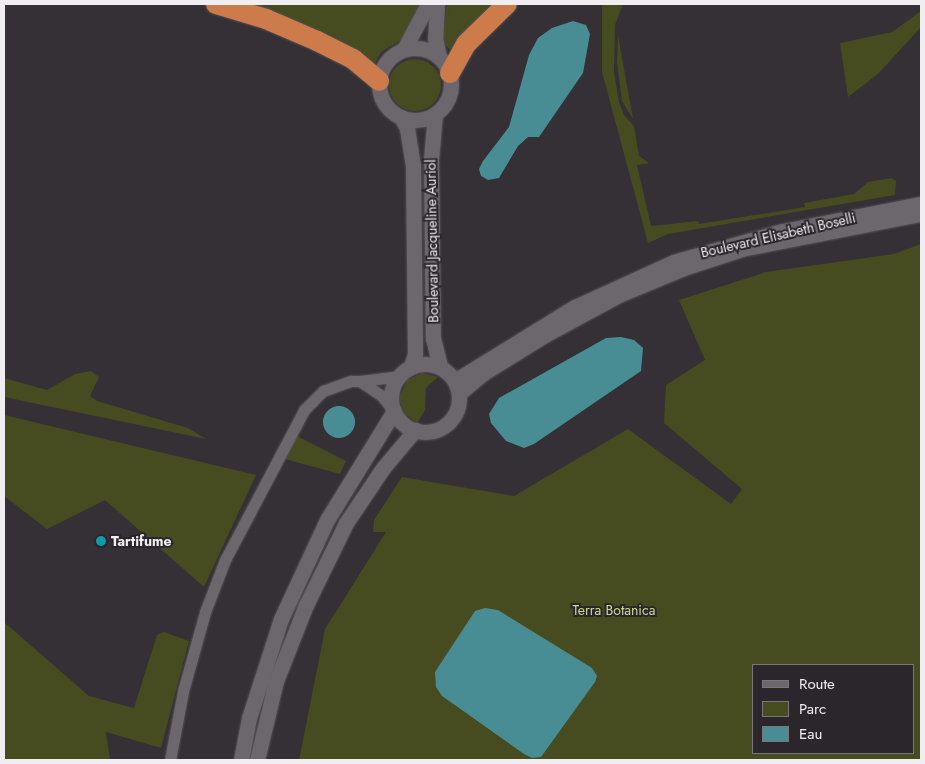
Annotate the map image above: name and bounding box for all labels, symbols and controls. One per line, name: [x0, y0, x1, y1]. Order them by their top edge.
street label: Boulevard Jacqueline Auriol: [422, 159, 442, 323]
street label: Boulevard Elisabeth Boselli: [699, 209, 857, 261]
place label: Tartifume: [111, 533, 171, 549]
marker: Tartifume: [95, 535, 107, 547]
park label: Terra Botanica: [573, 602, 655, 618]
legend: [752, 664, 915, 754]
text: Route: [799, 673, 835, 695]
text: Parc: [799, 698, 826, 720]
text: Eau: [799, 723, 822, 745]

